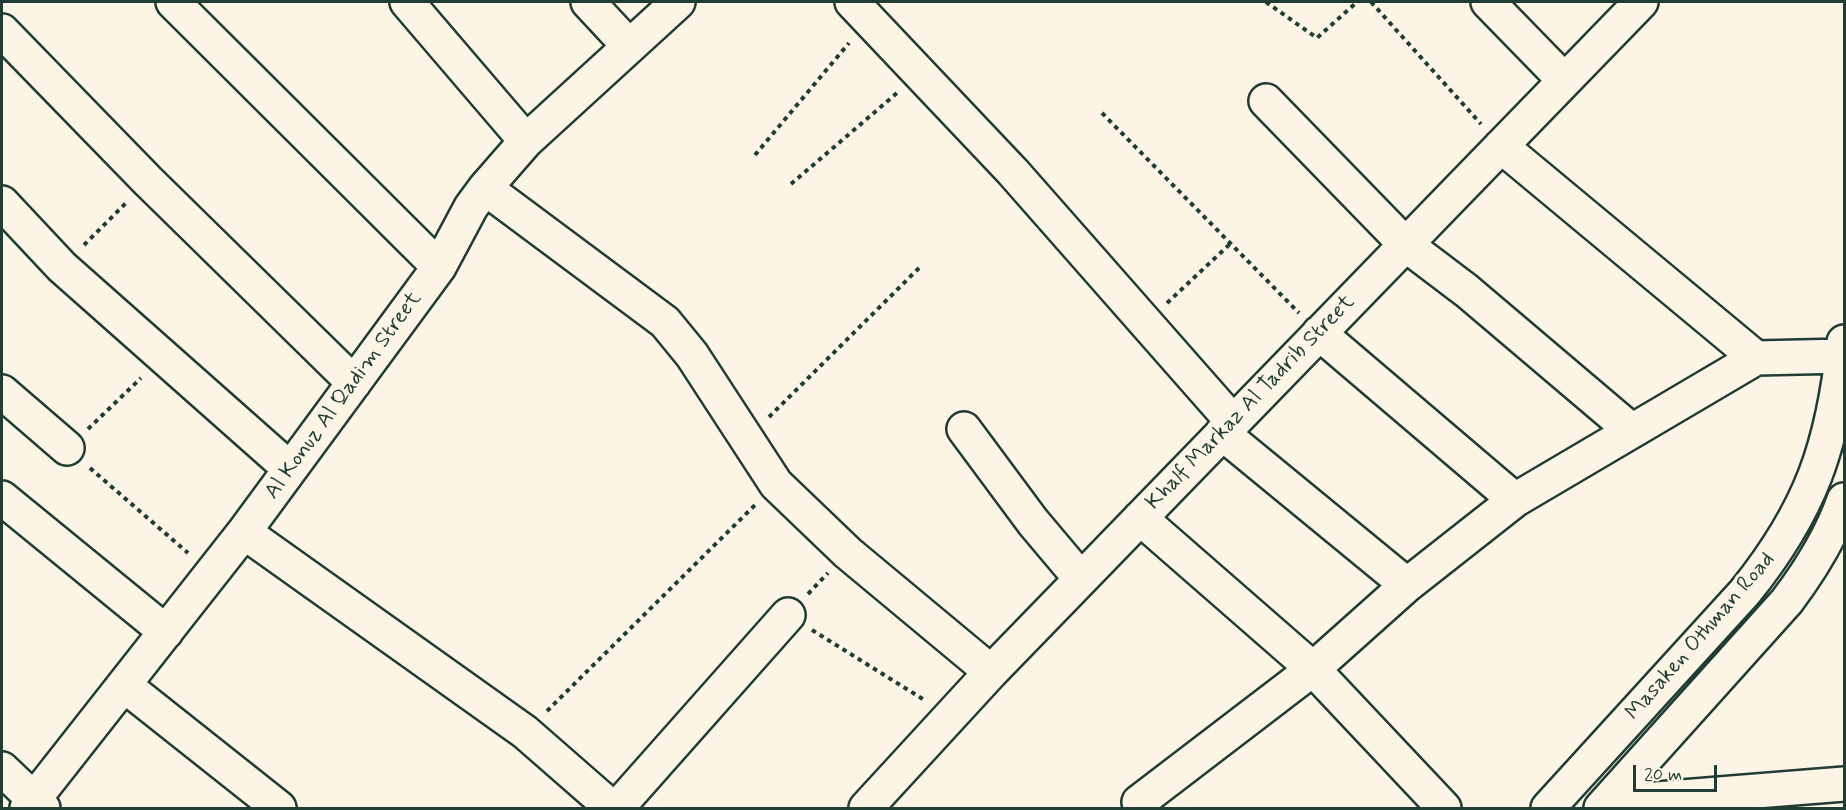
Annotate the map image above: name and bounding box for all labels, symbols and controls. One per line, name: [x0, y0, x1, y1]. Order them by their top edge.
street label: Al Konuz Al Qadim Street: [260, 287, 428, 505]
street label: Khalf Markaz Al Tadrib Street: [1141, 290, 1361, 516]
street label: Masaken Othman Road: [1621, 548, 1781, 726]
scale bar: [1636, 753, 1720, 791]
text: 20 m: [1644, 763, 1682, 787]

